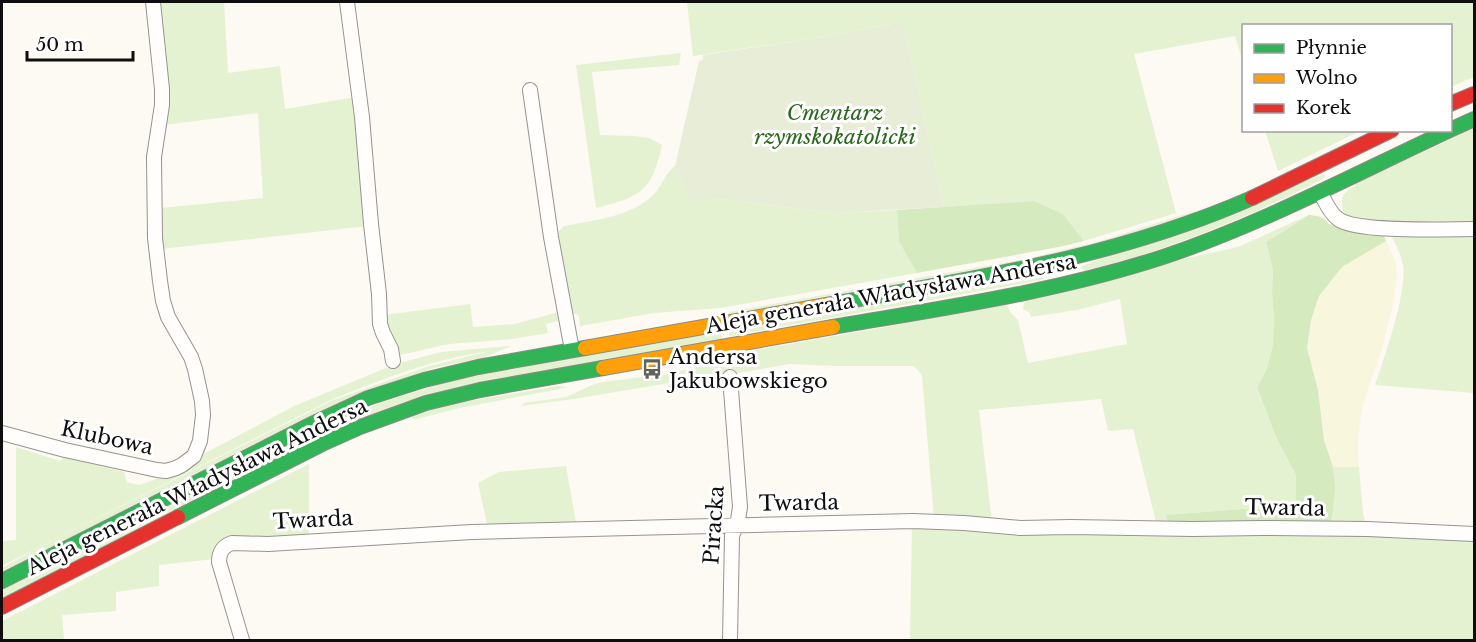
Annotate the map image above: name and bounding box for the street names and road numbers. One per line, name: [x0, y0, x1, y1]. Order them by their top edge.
street label: Aleja generała Władysława Andersa: [703, 249, 1079, 340]
street label: Aleja generała Władysława Andersa: [22, 393, 372, 581]
street label: Klubowa: [59, 416, 156, 461]
street label: Piracka: [698, 484, 730, 565]
street label: Twarda: [759, 489, 840, 517]
street label: Twarda: [1245, 494, 1326, 522]
street label: Twarda: [272, 505, 354, 535]

